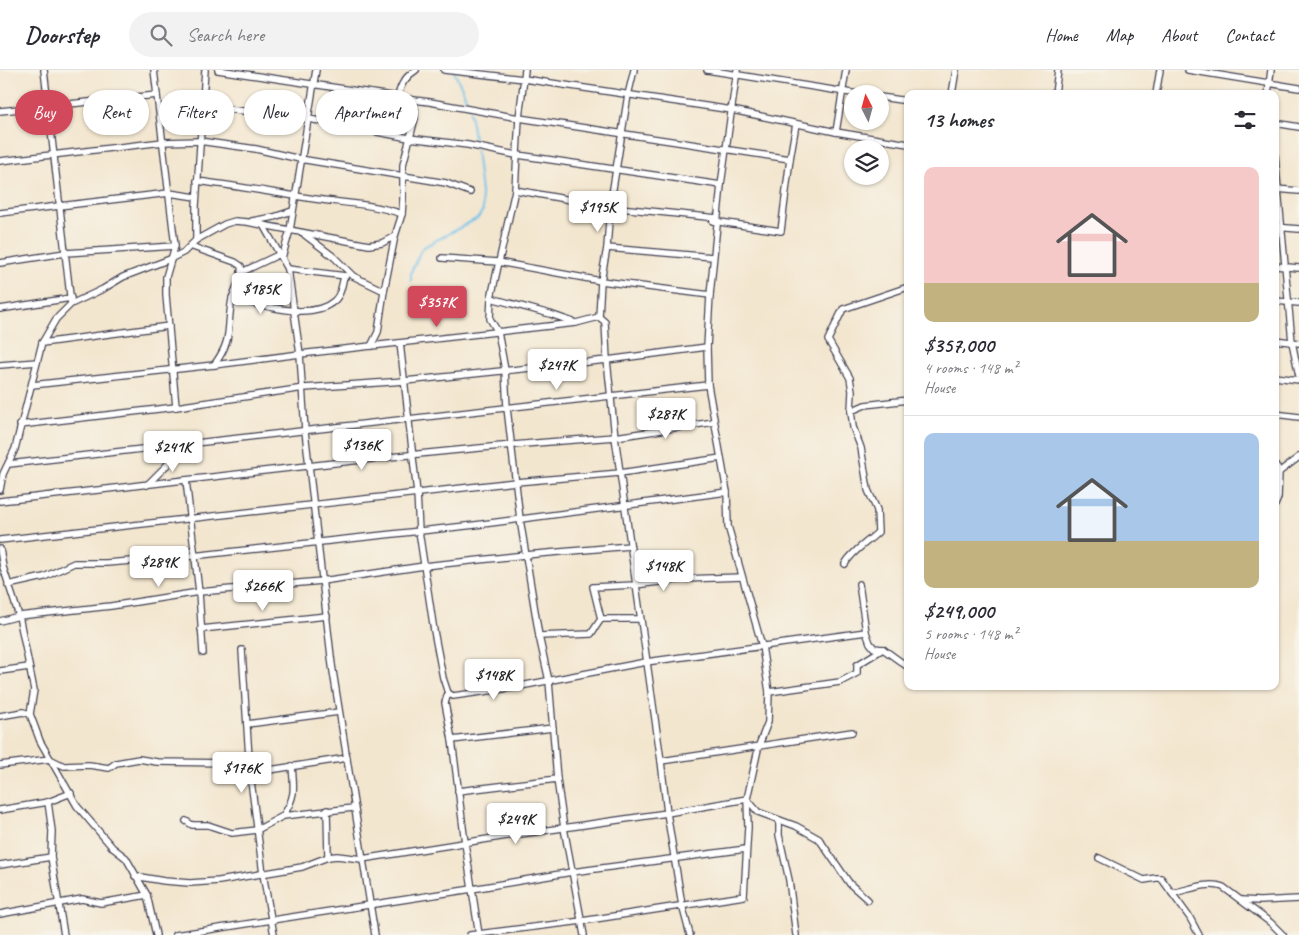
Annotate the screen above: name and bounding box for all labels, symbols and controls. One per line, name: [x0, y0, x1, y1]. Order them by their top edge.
search box: [129, 12, 479, 57]
text: Doorstep: [25, 20, 99, 50]
icon: search: [147, 21, 175, 49]
text: Search here: [187, 23, 264, 47]
text: Home: [1045, 24, 1078, 46]
text: Map: [1106, 24, 1133, 46]
text: About: [1161, 24, 1197, 46]
text: Contact: [1225, 24, 1274, 46]
north arrow: [844, 85, 889, 130]
map controls: [844, 85, 889, 185]
chip: Buy: [15, 90, 73, 135]
chip: Rent: [83, 90, 149, 135]
chip: Filters: [159, 90, 234, 135]
chip: New: [244, 90, 306, 135]
chip: Apartment: [316, 90, 418, 135]
icon: filters: [1231, 106, 1259, 134]
text: 13 homes: [924, 107, 993, 133]
button: layers: [844, 140, 889, 185]
pin: $195K: [563, 190, 633, 233]
text: $195K: [580, 197, 616, 217]
icon: home: [1047, 200, 1137, 290]
pin: $185K: [226, 272, 296, 315]
text: $185K: [243, 279, 279, 299]
pin: $357K: [402, 286, 472, 328]
text: $357K: [419, 292, 455, 312]
text: $357,000: [924, 332, 994, 358]
pin: $247K: [522, 348, 592, 391]
text: $247K: [539, 355, 575, 375]
text: 4 rooms · 148 m²: [924, 358, 1018, 378]
text: House: [924, 378, 955, 398]
pin: $287K: [631, 398, 701, 440]
text: $287K: [648, 404, 684, 424]
pin: $136K: [327, 428, 397, 471]
pin: $241K: [138, 430, 208, 473]
text: $136K: [343, 435, 381, 455]
text: $241K: [155, 437, 191, 457]
icon: home: [1047, 465, 1137, 555]
pin: $289K: [124, 546, 194, 588]
pin: $148K: [629, 550, 699, 592]
text: $289K: [141, 552, 177, 572]
text: $148K: [646, 556, 682, 576]
pin: $266K: [228, 570, 298, 612]
text: $266K: [244, 576, 282, 596]
text: $249,000: [924, 598, 994, 624]
text: 5 rooms · 148 m²: [924, 624, 1018, 644]
text: House: [924, 644, 955, 664]
pin: $148K: [459, 658, 529, 701]
text: $148K: [476, 665, 512, 685]
pin: $176K: [207, 752, 277, 794]
text: $176K: [223, 758, 261, 778]
pin: $249K: [481, 802, 551, 845]
text: $249K: [498, 809, 534, 829]

